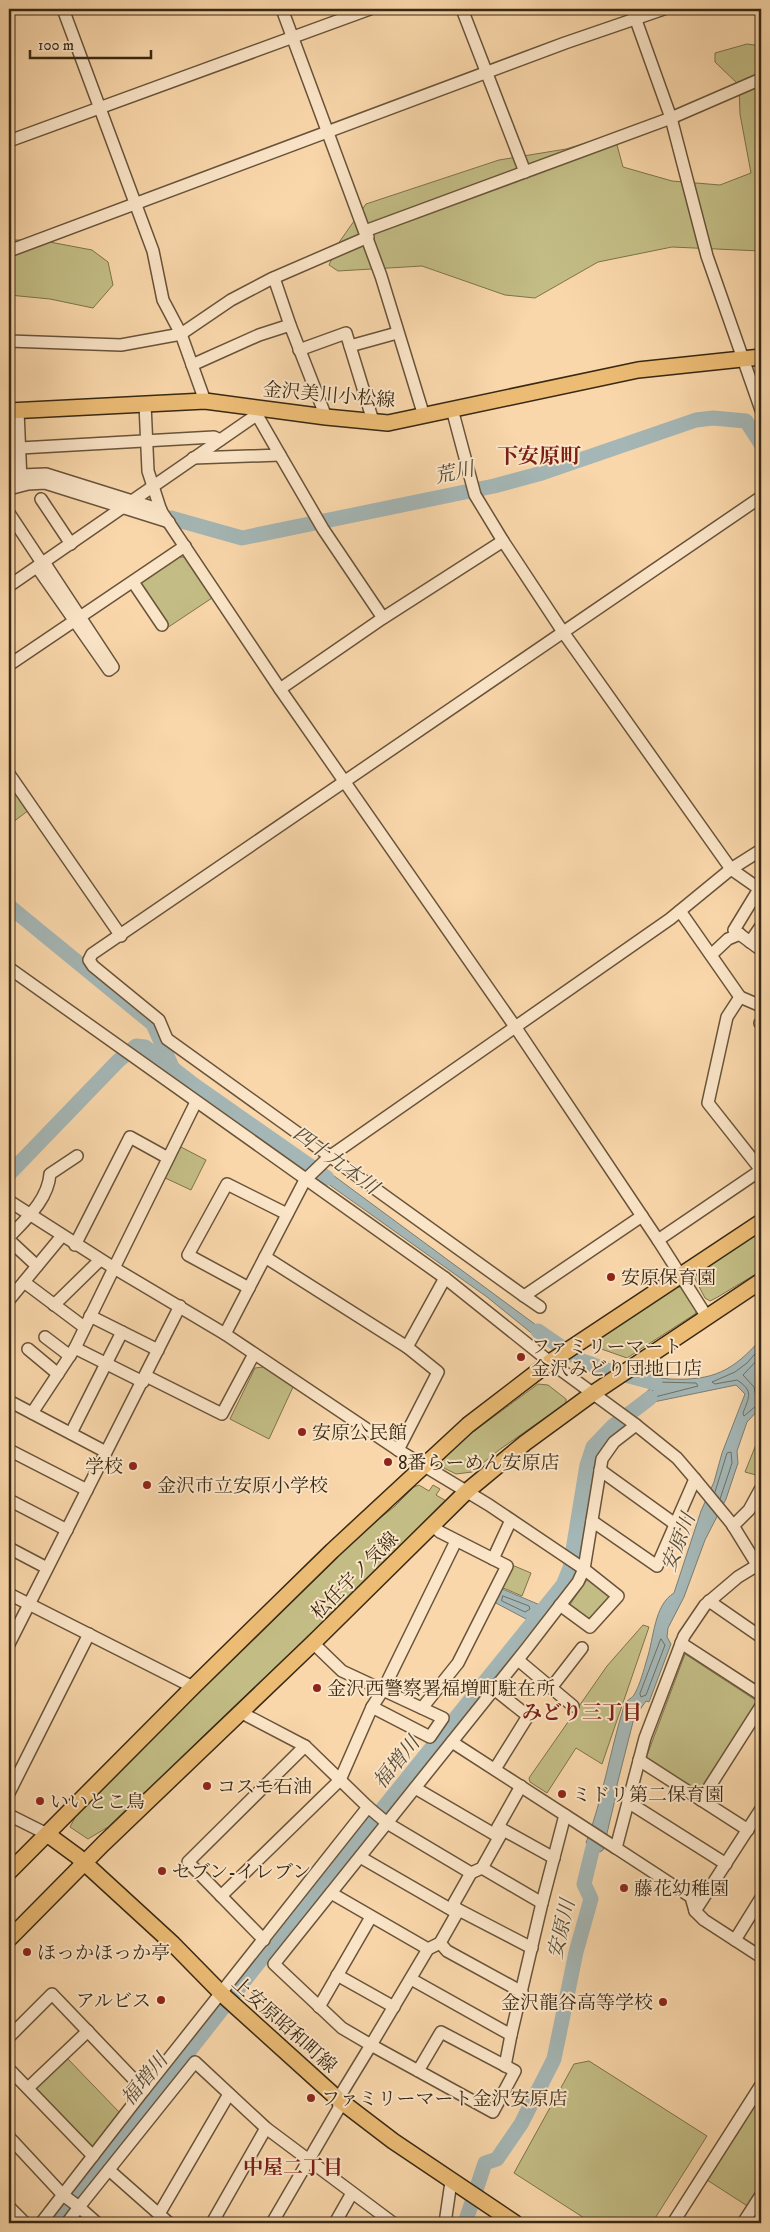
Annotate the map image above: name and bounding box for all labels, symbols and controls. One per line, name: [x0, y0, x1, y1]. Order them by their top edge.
scale bar: [30, 28, 151, 60]
text: 100 m: [38, 36, 74, 55]
street label: 金沢美川小松線: [262, 378, 396, 413]
district label: 下安原町: [497, 444, 581, 470]
water label: 荒川: [432, 457, 478, 490]
water label: 四十九本川: [287, 1122, 385, 1202]
place label: 安原保育園: [621, 1267, 716, 1290]
marker: 安原保育園: [605, 1271, 617, 1283]
place label: ファミリーマート 金沢みどり団地口店: [531, 1336, 702, 1381]
marker: ファミリーマート 金沢みどり団地口店: [515, 1351, 527, 1363]
place label: 安原公民館: [312, 1422, 407, 1445]
marker: 安原公民館: [296, 1426, 308, 1438]
place label: 8番らーめん安原店: [398, 1452, 560, 1475]
place label: 学校: [85, 1456, 123, 1479]
marker: 8番らーめん安原店: [382, 1456, 394, 1468]
marker: 学校: [127, 1460, 139, 1472]
place label: 金沢市立安原小学校: [157, 1475, 328, 1498]
marker: 金沢市立安原小学校: [141, 1479, 153, 1491]
water label: 安原川: [657, 1508, 703, 1575]
street label: 松任宇ノ気線: [307, 1528, 404, 1625]
place label: 金沢西警察署福増町駐在所: [327, 1678, 555, 1701]
marker: 金沢西警察署福増町駐在所: [311, 1682, 323, 1694]
district label: みどり三丁目: [522, 1701, 642, 1726]
water label: 福増川: [369, 1730, 427, 1794]
place label: コスモ石油: [217, 1776, 312, 1799]
marker: コスモ石油: [201, 1780, 213, 1792]
place label: ミドリ第二保育園: [572, 1784, 724, 1807]
marker: ミドリ第二保育園: [556, 1788, 568, 1800]
place label: いいとこ鳥: [50, 1791, 145, 1814]
marker: いいとこ鳥: [34, 1795, 46, 1807]
place label: セブン-イレブン: [172, 1861, 311, 1884]
marker: セブン-イレブン: [156, 1865, 168, 1877]
place label: 藤花幼稚園: [634, 1878, 729, 1901]
marker: 藤花幼稚園: [618, 1882, 630, 1894]
water label: 安原川: [544, 1895, 582, 1961]
place label: ほっかほっか亭: [37, 1942, 170, 1965]
marker: ほっかほっか亭: [21, 1946, 33, 1958]
street label: 上安原昭和町線: [227, 1972, 341, 2078]
place label: アルビス: [76, 1990, 151, 2013]
place label: 金沢龍谷高等学校: [501, 1992, 653, 2015]
marker: アルビス: [155, 1994, 167, 2006]
marker: 金沢龍谷高等学校: [657, 1996, 669, 2008]
water label: 福増川: [117, 2047, 175, 2111]
place label: ファミリーマート金沢安原店: [321, 2088, 568, 2111]
marker: ファミリーマート金沢安原店: [305, 2092, 317, 2104]
district label: 中屋二丁目: [243, 2156, 343, 2181]

